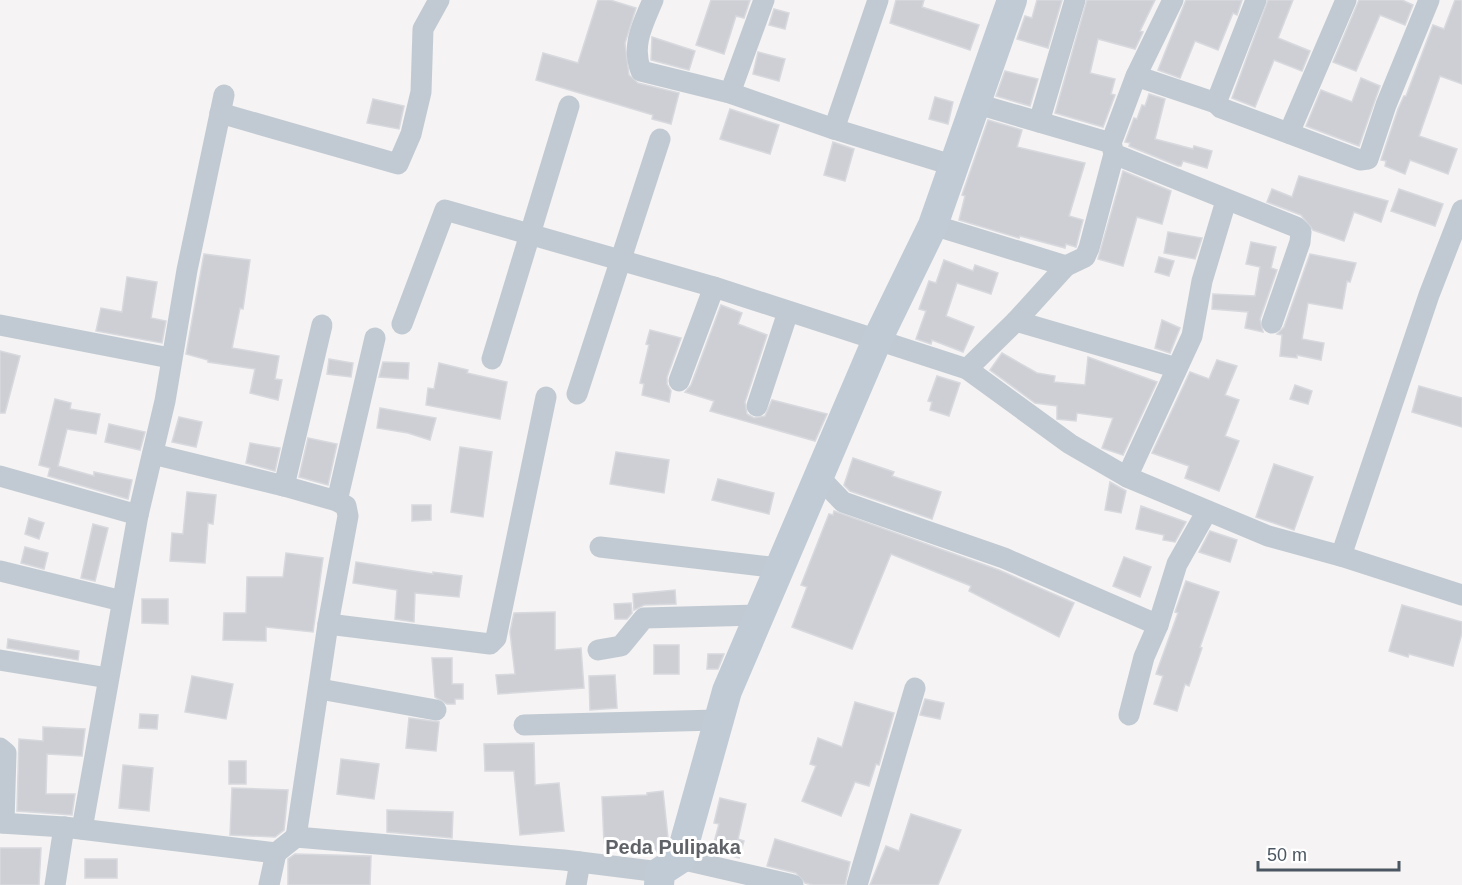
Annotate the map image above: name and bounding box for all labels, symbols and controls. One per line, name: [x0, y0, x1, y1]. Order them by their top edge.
scale bar: [1258, 834, 1399, 872]
district label: Peda Pulipaka: [605, 836, 742, 858]
text: 50 m: [1267, 845, 1307, 865]

